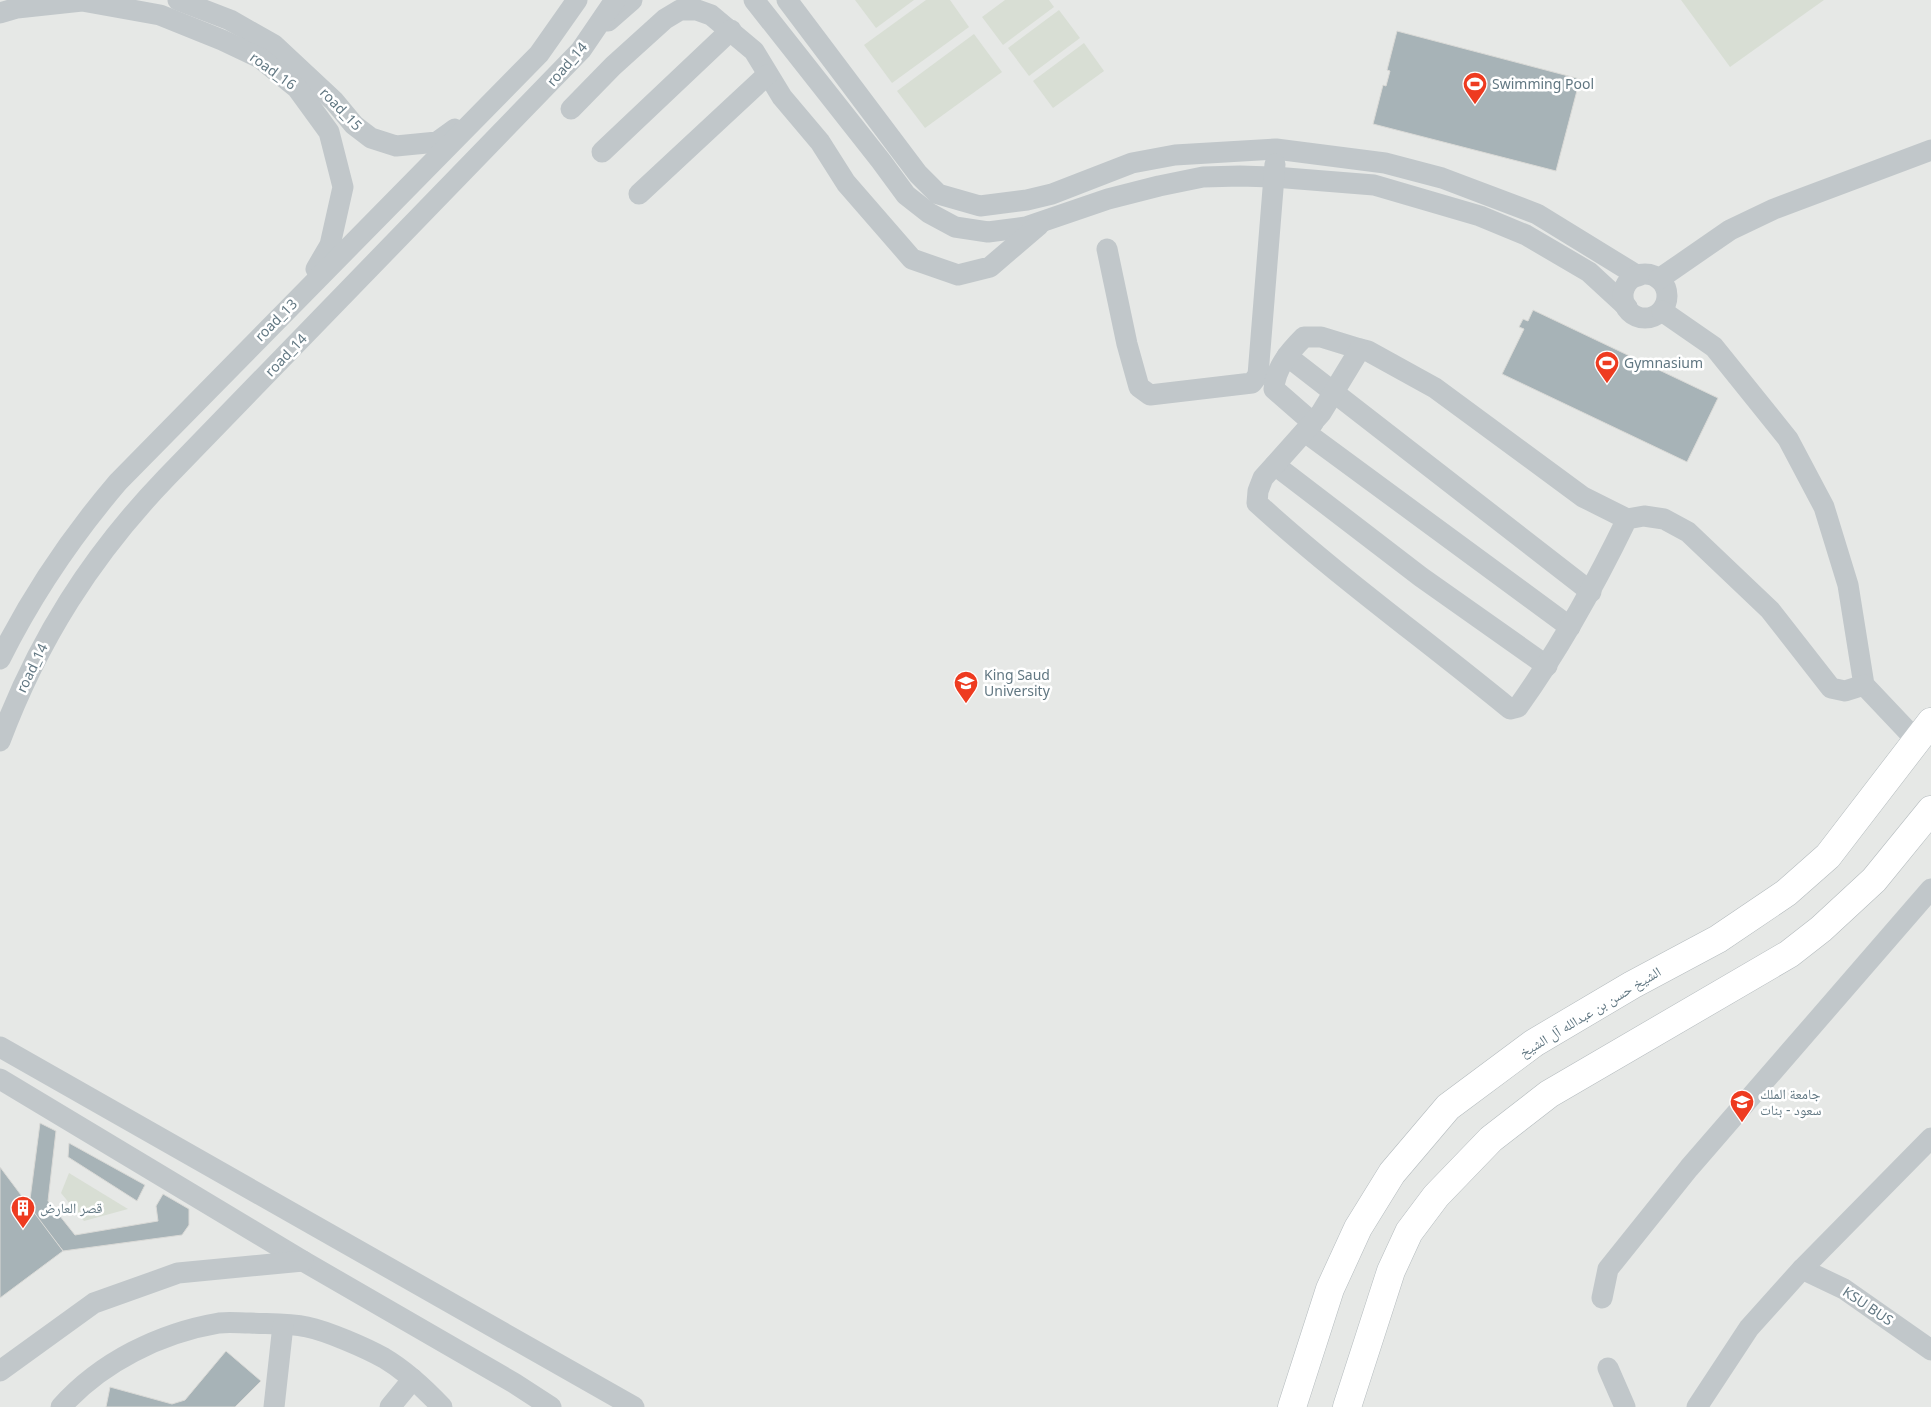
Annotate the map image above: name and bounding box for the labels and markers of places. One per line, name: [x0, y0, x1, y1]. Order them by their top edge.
sports icon: Swimming Pool: [1462, 71, 1488, 105]
place label: Swimming Pool: [1492, 74, 1594, 93]
sports icon: Gymnasium: [1594, 350, 1620, 384]
place label: Gymnasium: [1624, 353, 1703, 372]
place label: King Saud University: [984, 665, 1051, 700]
school or university icon: King Saud University: [953, 670, 979, 704]
place label: جامعة الملك سعود - بنات: [1760, 1084, 1821, 1119]
school or university icon: جامعة الملك سعود - بنات: [1729, 1089, 1755, 1123]
building icon: قصر العارض: [10, 1195, 36, 1229]
place label: قصر العارض: [40, 1198, 103, 1217]

